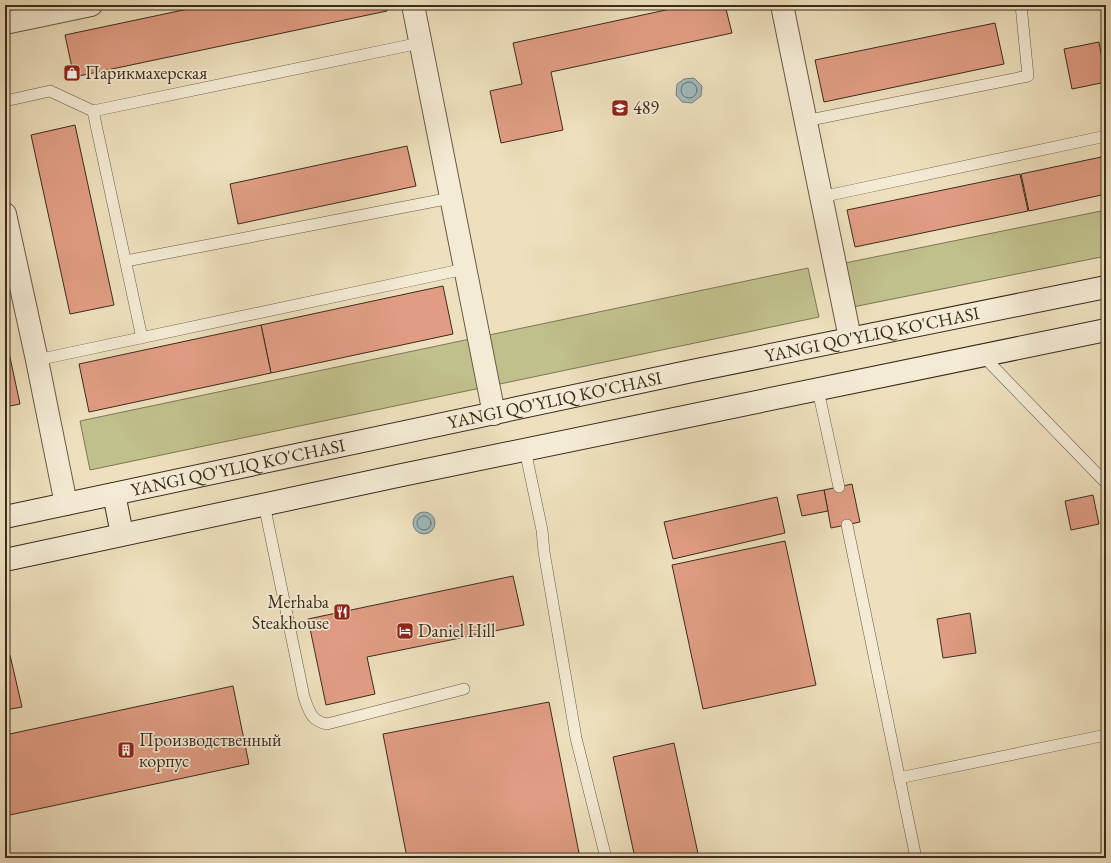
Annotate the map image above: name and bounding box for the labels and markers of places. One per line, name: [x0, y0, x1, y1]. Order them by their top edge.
place label: Парикмахерская: [85, 61, 207, 84]
shop icon: Парикмахерская: [62, 63, 82, 83]
place label: 489: [633, 96, 659, 119]
school or university icon: 489: [610, 98, 630, 118]
place label: Merhaba Steakhouse: [252, 590, 330, 634]
restaurant icon: Merhaba Steakhouse: [332, 602, 352, 622]
place label: Daniel Hill: [418, 619, 495, 642]
hotel icon: Daniel Hill: [395, 621, 415, 641]
place label: Производственный корпус: [139, 728, 282, 772]
building icon: Производственный корпус: [116, 740, 136, 760]

